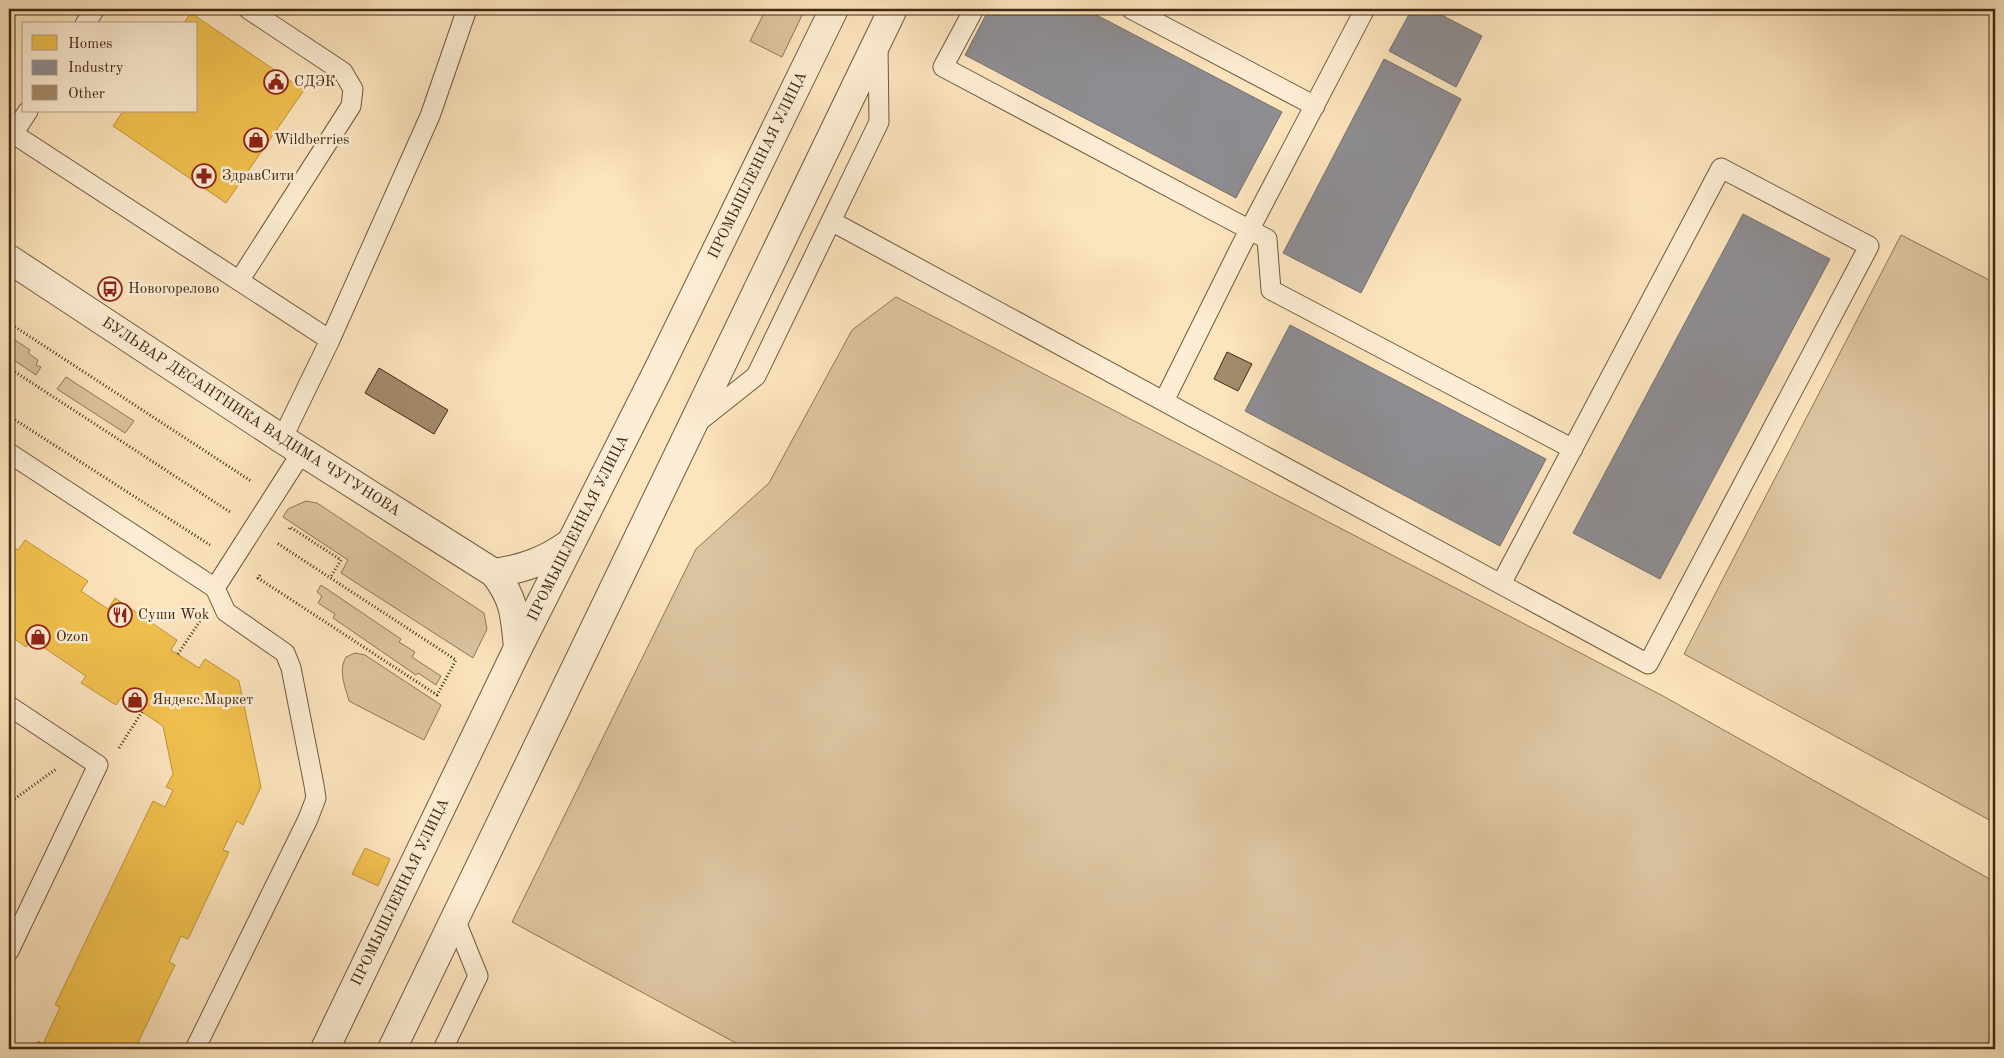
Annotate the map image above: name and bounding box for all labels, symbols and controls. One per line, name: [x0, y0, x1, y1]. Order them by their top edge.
legend: [22, 22, 198, 112]
text: Homes: [68, 37, 113, 52]
text: Industry: [68, 61, 124, 76]
public building icon: СДЭК: [263, 69, 289, 95]
street label: ПРОМЫШЛЕННАЯ УЛИЦА: [706, 69, 810, 261]
place label: СДЭК: [294, 75, 336, 90]
text: Other: [68, 87, 105, 102]
shop icon: Wildberries: [243, 127, 269, 153]
place label: Wildberries: [274, 133, 350, 148]
pharmacy icon: ЗдравСити: [191, 163, 217, 189]
place label: ЗдравСити: [222, 169, 294, 184]
bus stop icon: Новогорелово: [97, 276, 123, 302]
place label: Новогорелово: [128, 282, 219, 297]
street label: БУЛЬВАР ДЕСАНТНИКА ВАДИМА ЧУГУНОВА: [99, 315, 403, 519]
street label: ПРОМЫШЛЕННАЯ УЛИЦА: [525, 432, 632, 624]
restaurant icon: Суши Wok: [107, 602, 133, 628]
place label: Суши Wok: [138, 608, 210, 623]
shop icon: Ozon: [25, 624, 51, 650]
place label: Ozon: [56, 630, 89, 645]
shop icon: Яндекс.Маркет: [122, 687, 148, 713]
place label: Яндекс.Маркет: [152, 693, 253, 708]
street label: ПРОМЫШЛЕННАЯ УЛИЦА: [349, 796, 452, 988]

